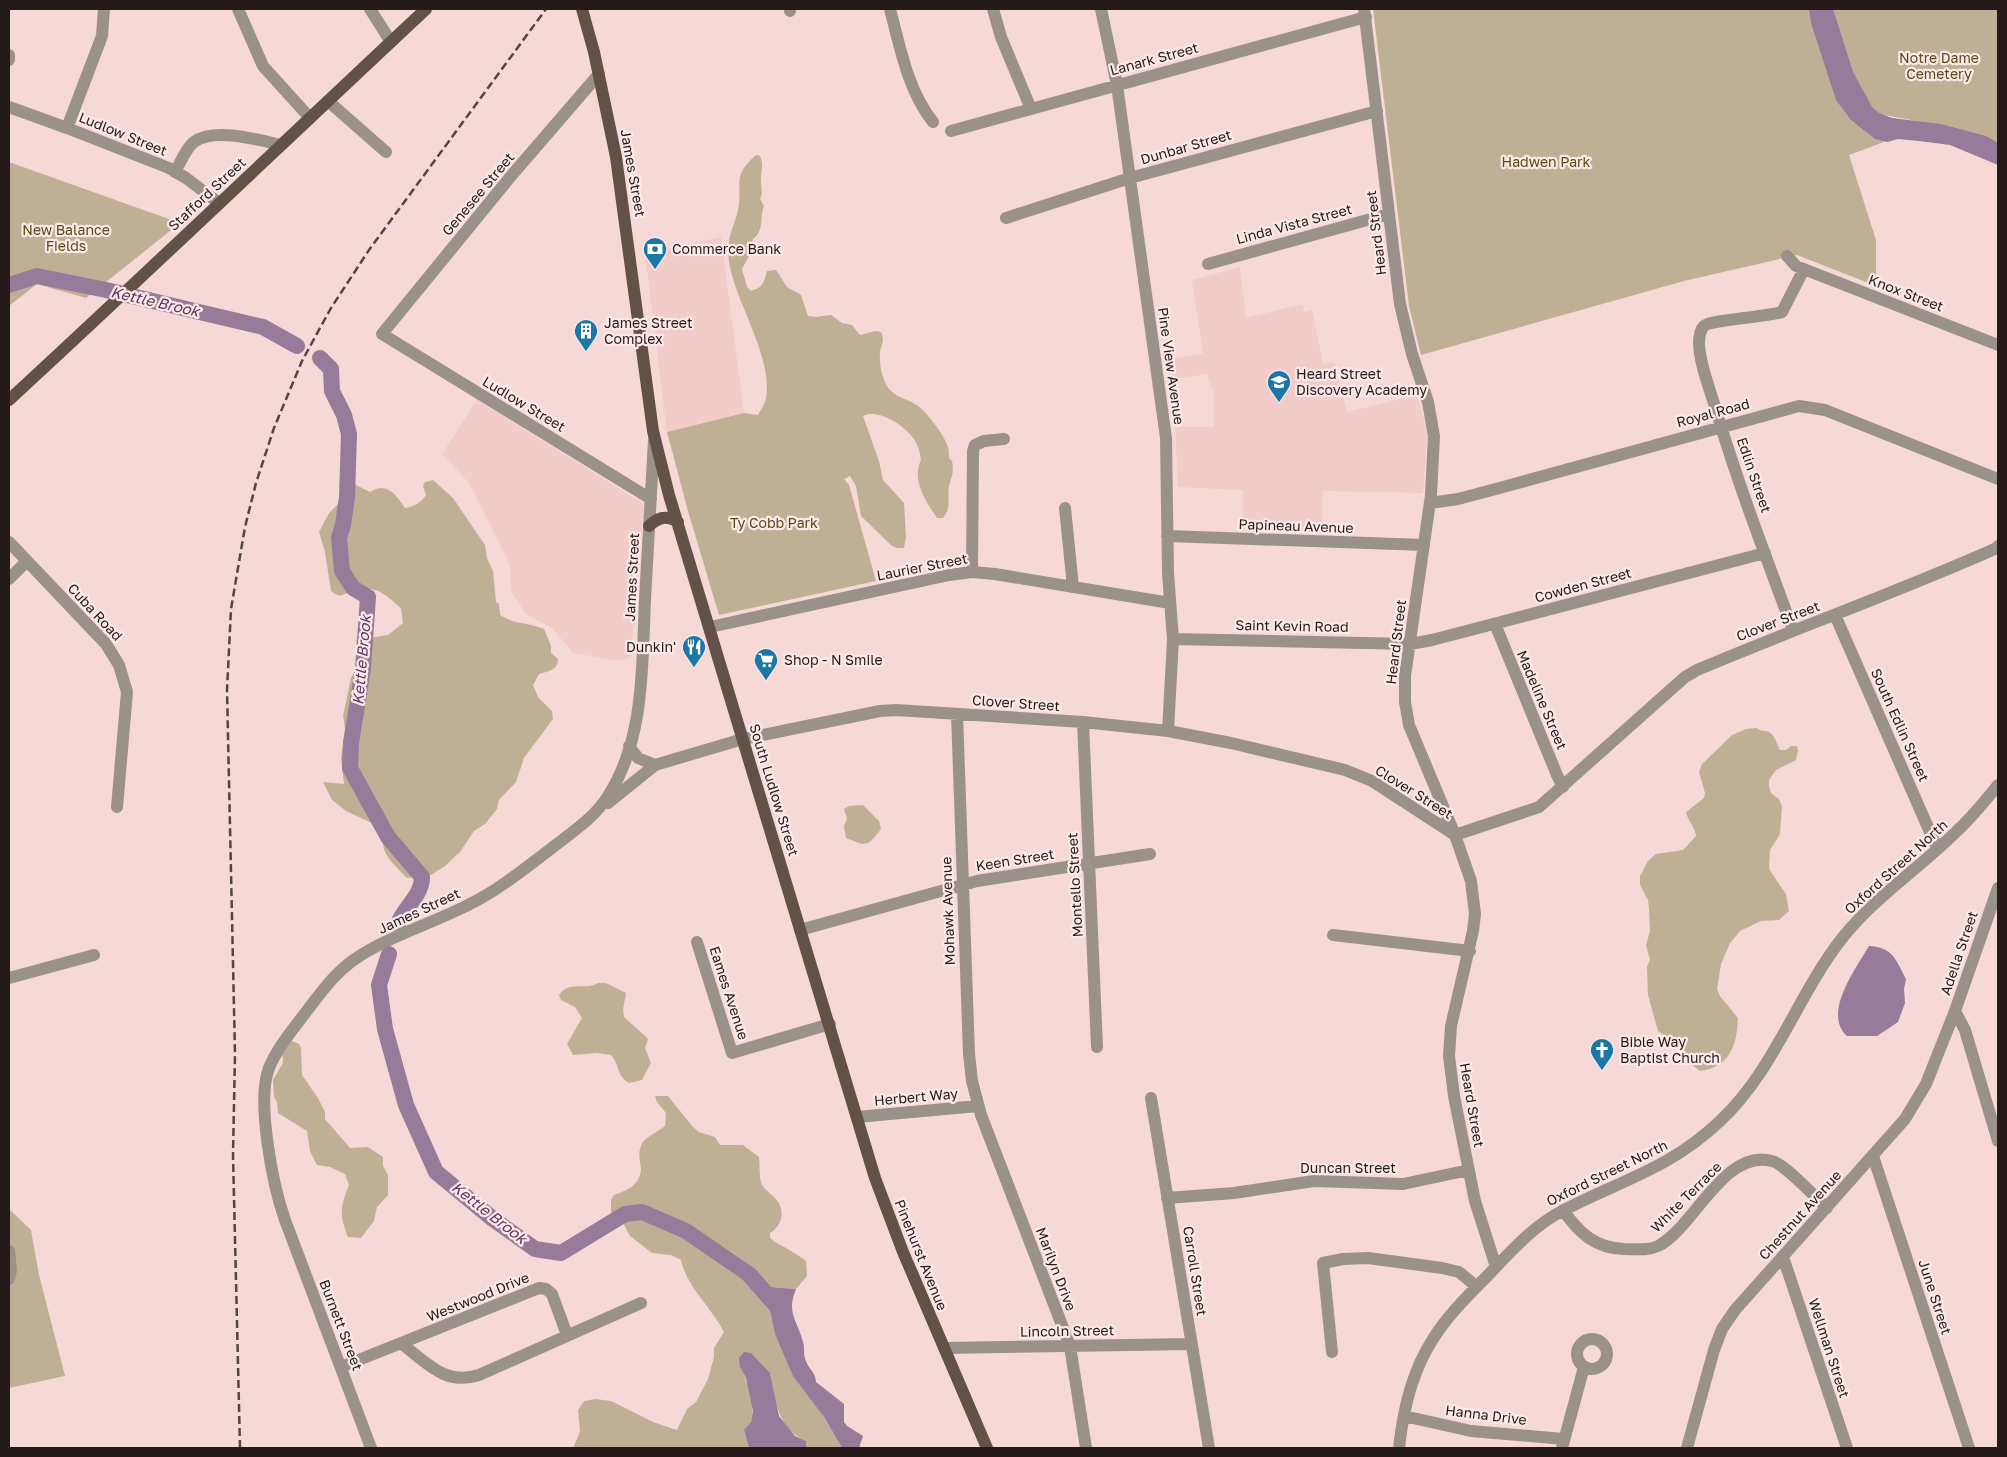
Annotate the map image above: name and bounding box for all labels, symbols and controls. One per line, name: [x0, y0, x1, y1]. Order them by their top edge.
street label: Lanark Street: [1108, 39, 1200, 78]
park label: Notre Dame Cemetery: [1899, 49, 1979, 82]
street label: Ludlow Street: [77, 108, 170, 159]
street label: Dunbar Street: [1138, 125, 1233, 168]
street label: James Street: [617, 128, 650, 218]
street label: Genesee Street: [438, 149, 517, 239]
street label: Stafford Street: [164, 153, 249, 234]
park label: Hadwen Park: [1502, 153, 1591, 170]
street label: Heard Street: [1362, 190, 1389, 277]
street label: Linda Vista Street: [1234, 200, 1354, 247]
park label: New Balance Fields: [22, 221, 110, 254]
bank icon: Commerce Bank: [642, 236, 668, 270]
place label: Commerce Bank: [672, 240, 781, 257]
street label: Knox Street: [1866, 270, 1946, 315]
water label: Kettle Brook: [109, 282, 203, 320]
street label: Pine View Avenue: [1155, 306, 1188, 426]
place label: James Street Complex: [604, 314, 693, 347]
building icon: James Street Complex: [573, 318, 599, 352]
place label: Heard Street Discovery Academy: [1296, 365, 1427, 398]
school or university icon: Heard Street Discovery Academy: [1266, 369, 1292, 403]
street label: Ludlow Street: [480, 372, 569, 435]
street label: Royal Road: [1674, 395, 1751, 430]
street label: Edlin Street: [1734, 435, 1775, 515]
park label: Ty Cobb Park: [730, 514, 818, 531]
street label: Papineau Avenue: [1238, 515, 1354, 536]
street label: James Street: [621, 532, 642, 622]
street label: Laurier Street: [875, 549, 969, 584]
street label: Cowden Street: [1533, 563, 1633, 606]
street label: Cuba Road: [64, 579, 126, 644]
street label: Clover Street: [1734, 597, 1822, 644]
street label: Heard Street: [1382, 598, 1409, 685]
water label: Kettle Brook: [348, 613, 374, 705]
street label: Saint Kevin Road: [1235, 616, 1349, 635]
restaurant icon: Dunkin': [681, 634, 707, 668]
place label: Dunkin': [626, 638, 676, 655]
supermarket icon: Shop - N Smile: [753, 647, 779, 681]
street label: Madeline Street: [1514, 647, 1571, 752]
place label: Shop - N Smile: [784, 651, 883, 668]
street label: South Edlin Street: [1868, 665, 1933, 784]
street label: Clover Street: [972, 691, 1061, 714]
street label: South Ludlow Street: [746, 722, 803, 858]
street label: Clover Street: [1372, 761, 1456, 822]
street label: Oxford Street North: [1841, 816, 1951, 917]
street label: Montello Street: [1063, 832, 1086, 938]
street label: Keen Street: [974, 845, 1055, 874]
street label: Mohawk Avenue: [937, 856, 958, 966]
street label: James Street: [375, 884, 463, 937]
street label: Adella Street: [1936, 909, 1981, 997]
street label: Eames Avenue: [706, 944, 753, 1042]
place label: Bible Way Baptist Church: [1620, 1033, 1720, 1066]
church icon: Bible Way Baptist Church: [1589, 1037, 1615, 1071]
street label: Heard Street: [1457, 1061, 1488, 1149]
street label: Herbert Way: [873, 1084, 959, 1109]
street label: Oxford Street North: [1543, 1136, 1670, 1209]
street label: White Terrace: [1647, 1158, 1725, 1236]
street label: Duncan Street: [1300, 1159, 1396, 1176]
street label: Chestnut Avenue: [1755, 1166, 1844, 1263]
water label: Kettle Brook: [449, 1177, 532, 1248]
street label: Pinehurst Avenue: [891, 1197, 951, 1313]
street label: Marilyn Drive: [1033, 1225, 1080, 1313]
street label: Carroll Street: [1180, 1225, 1211, 1317]
street label: June Street: [1915, 1257, 1956, 1337]
street label: Westwood Drive: [424, 1268, 532, 1325]
street label: Burnett Street: [316, 1277, 367, 1373]
street label: Wellman Street: [1805, 1296, 1854, 1400]
street label: Lincoln Street: [1020, 1321, 1114, 1340]
street label: Hanna Drive: [1444, 1401, 1528, 1428]

